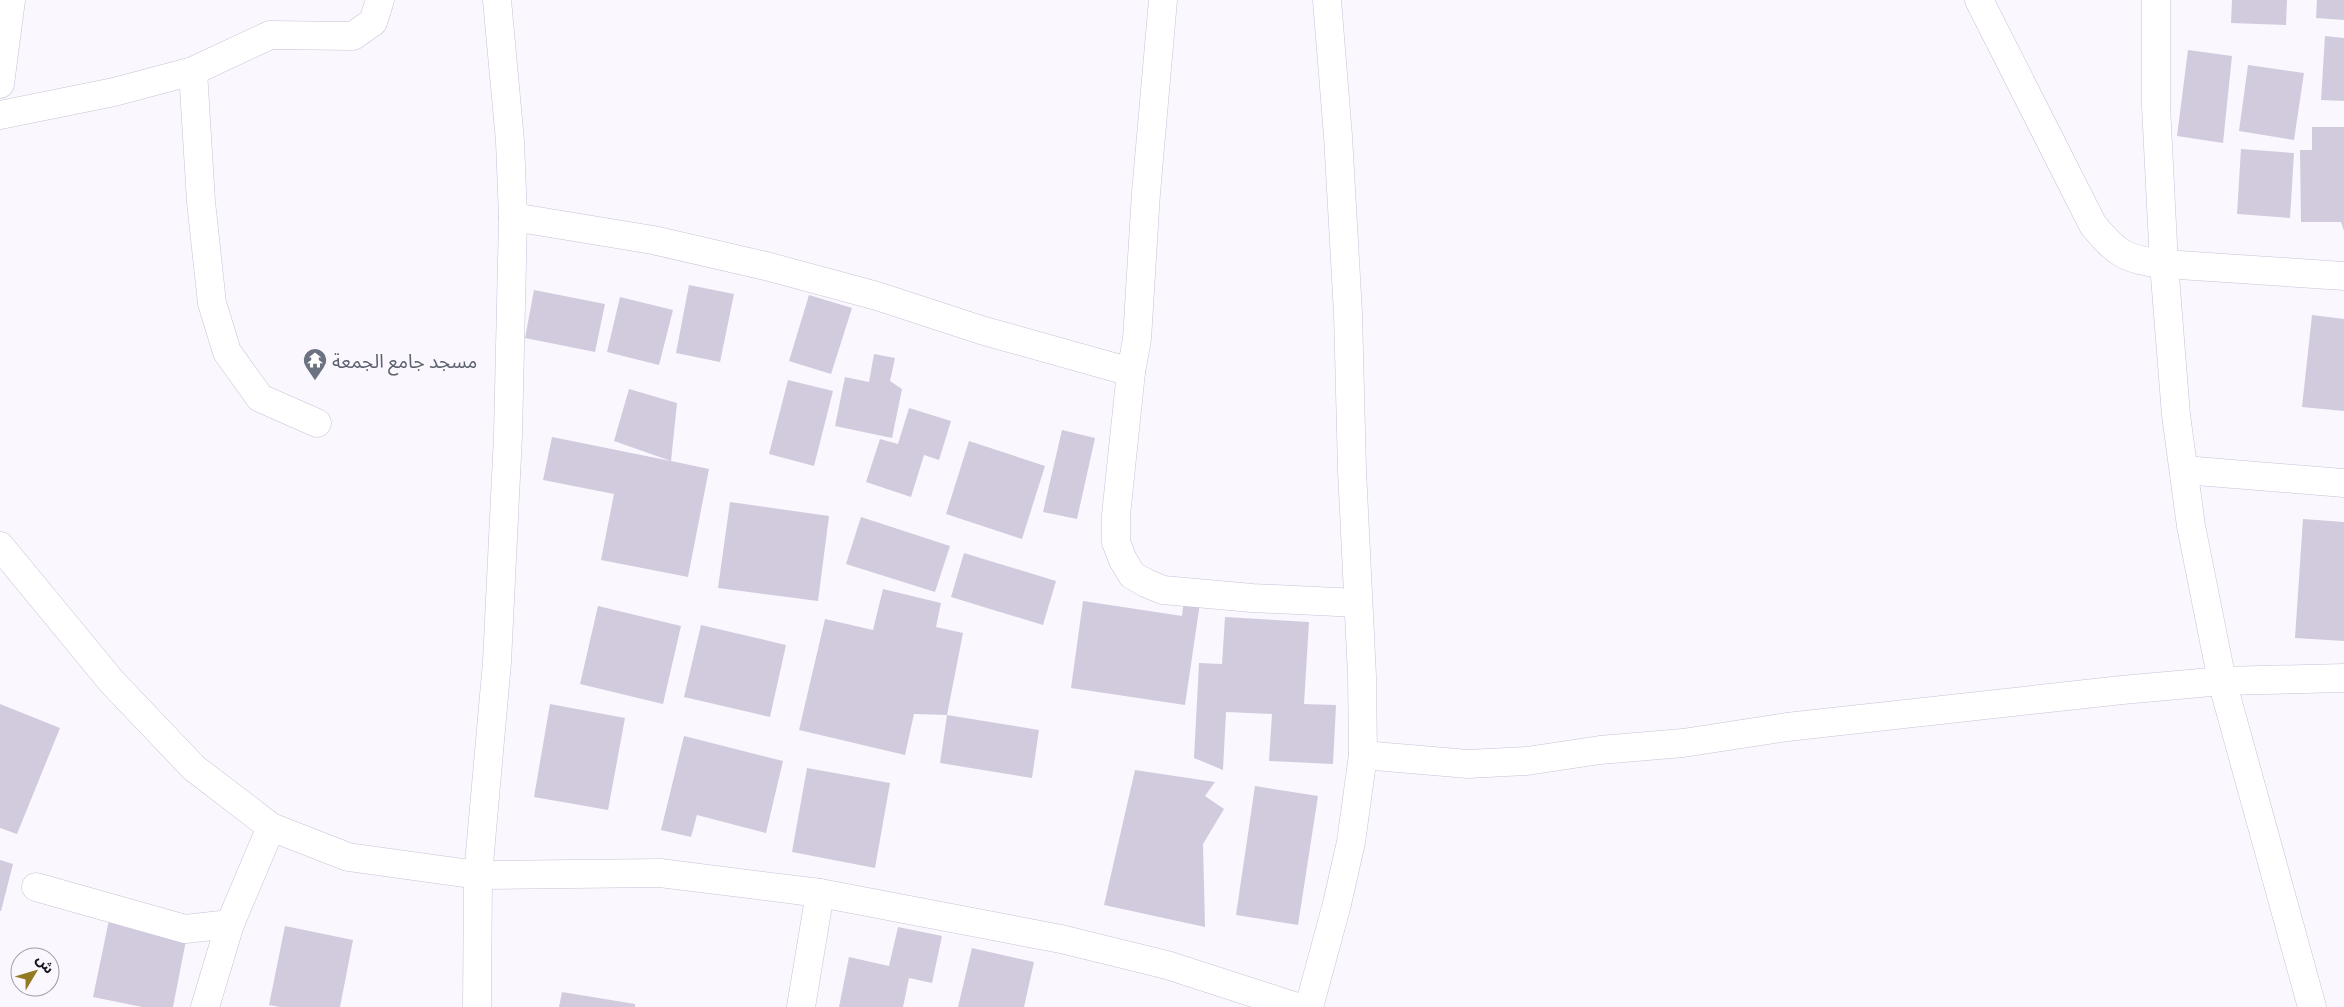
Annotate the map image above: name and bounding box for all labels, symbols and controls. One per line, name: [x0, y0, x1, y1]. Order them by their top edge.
temple icon: مسجد جامع الجمعة: [302, 347, 328, 381]
place label: مسجد جامع الجمعة: [332, 349, 477, 376]
north arrow: [10, 947, 60, 997]
text: ش: [33, 951, 58, 976]

